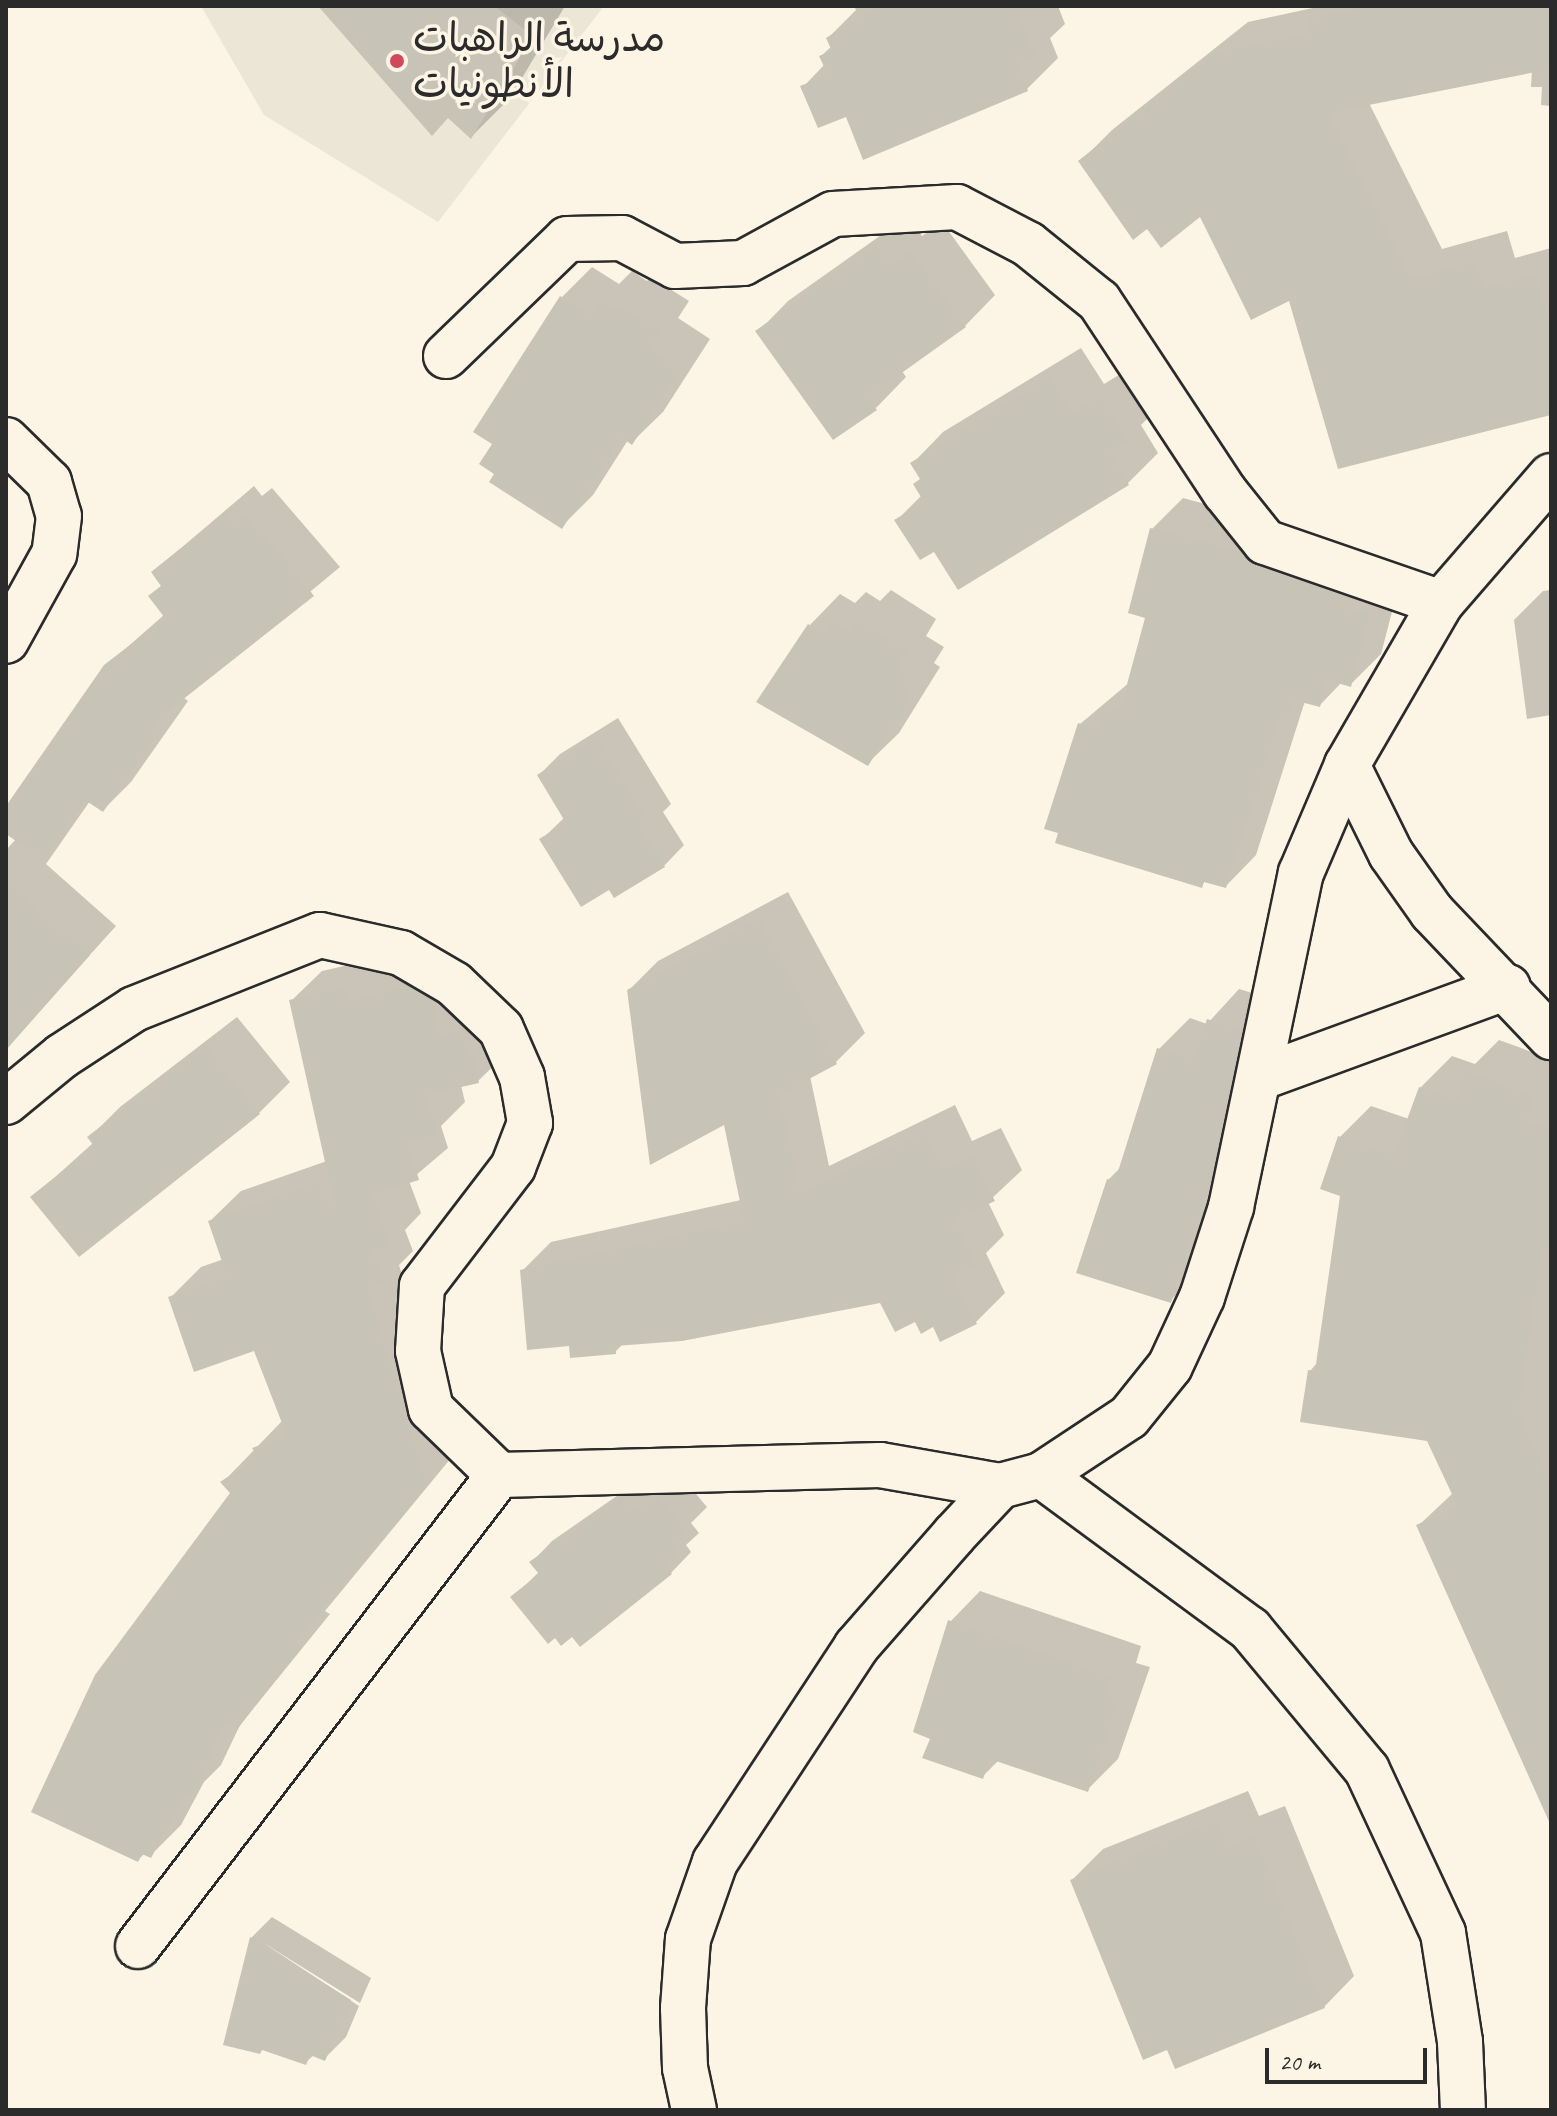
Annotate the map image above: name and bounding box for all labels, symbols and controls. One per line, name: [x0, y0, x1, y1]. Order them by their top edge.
place label: مدرسة الراهبات الأنطونيات: [413, 14, 665, 108]
marker: مدرسة الراهبات الأنطونيات: [388, 52, 406, 70]
scale bar: [1269, 2032, 1431, 2082]
text: 20 m: [1279, 2047, 1320, 2077]

